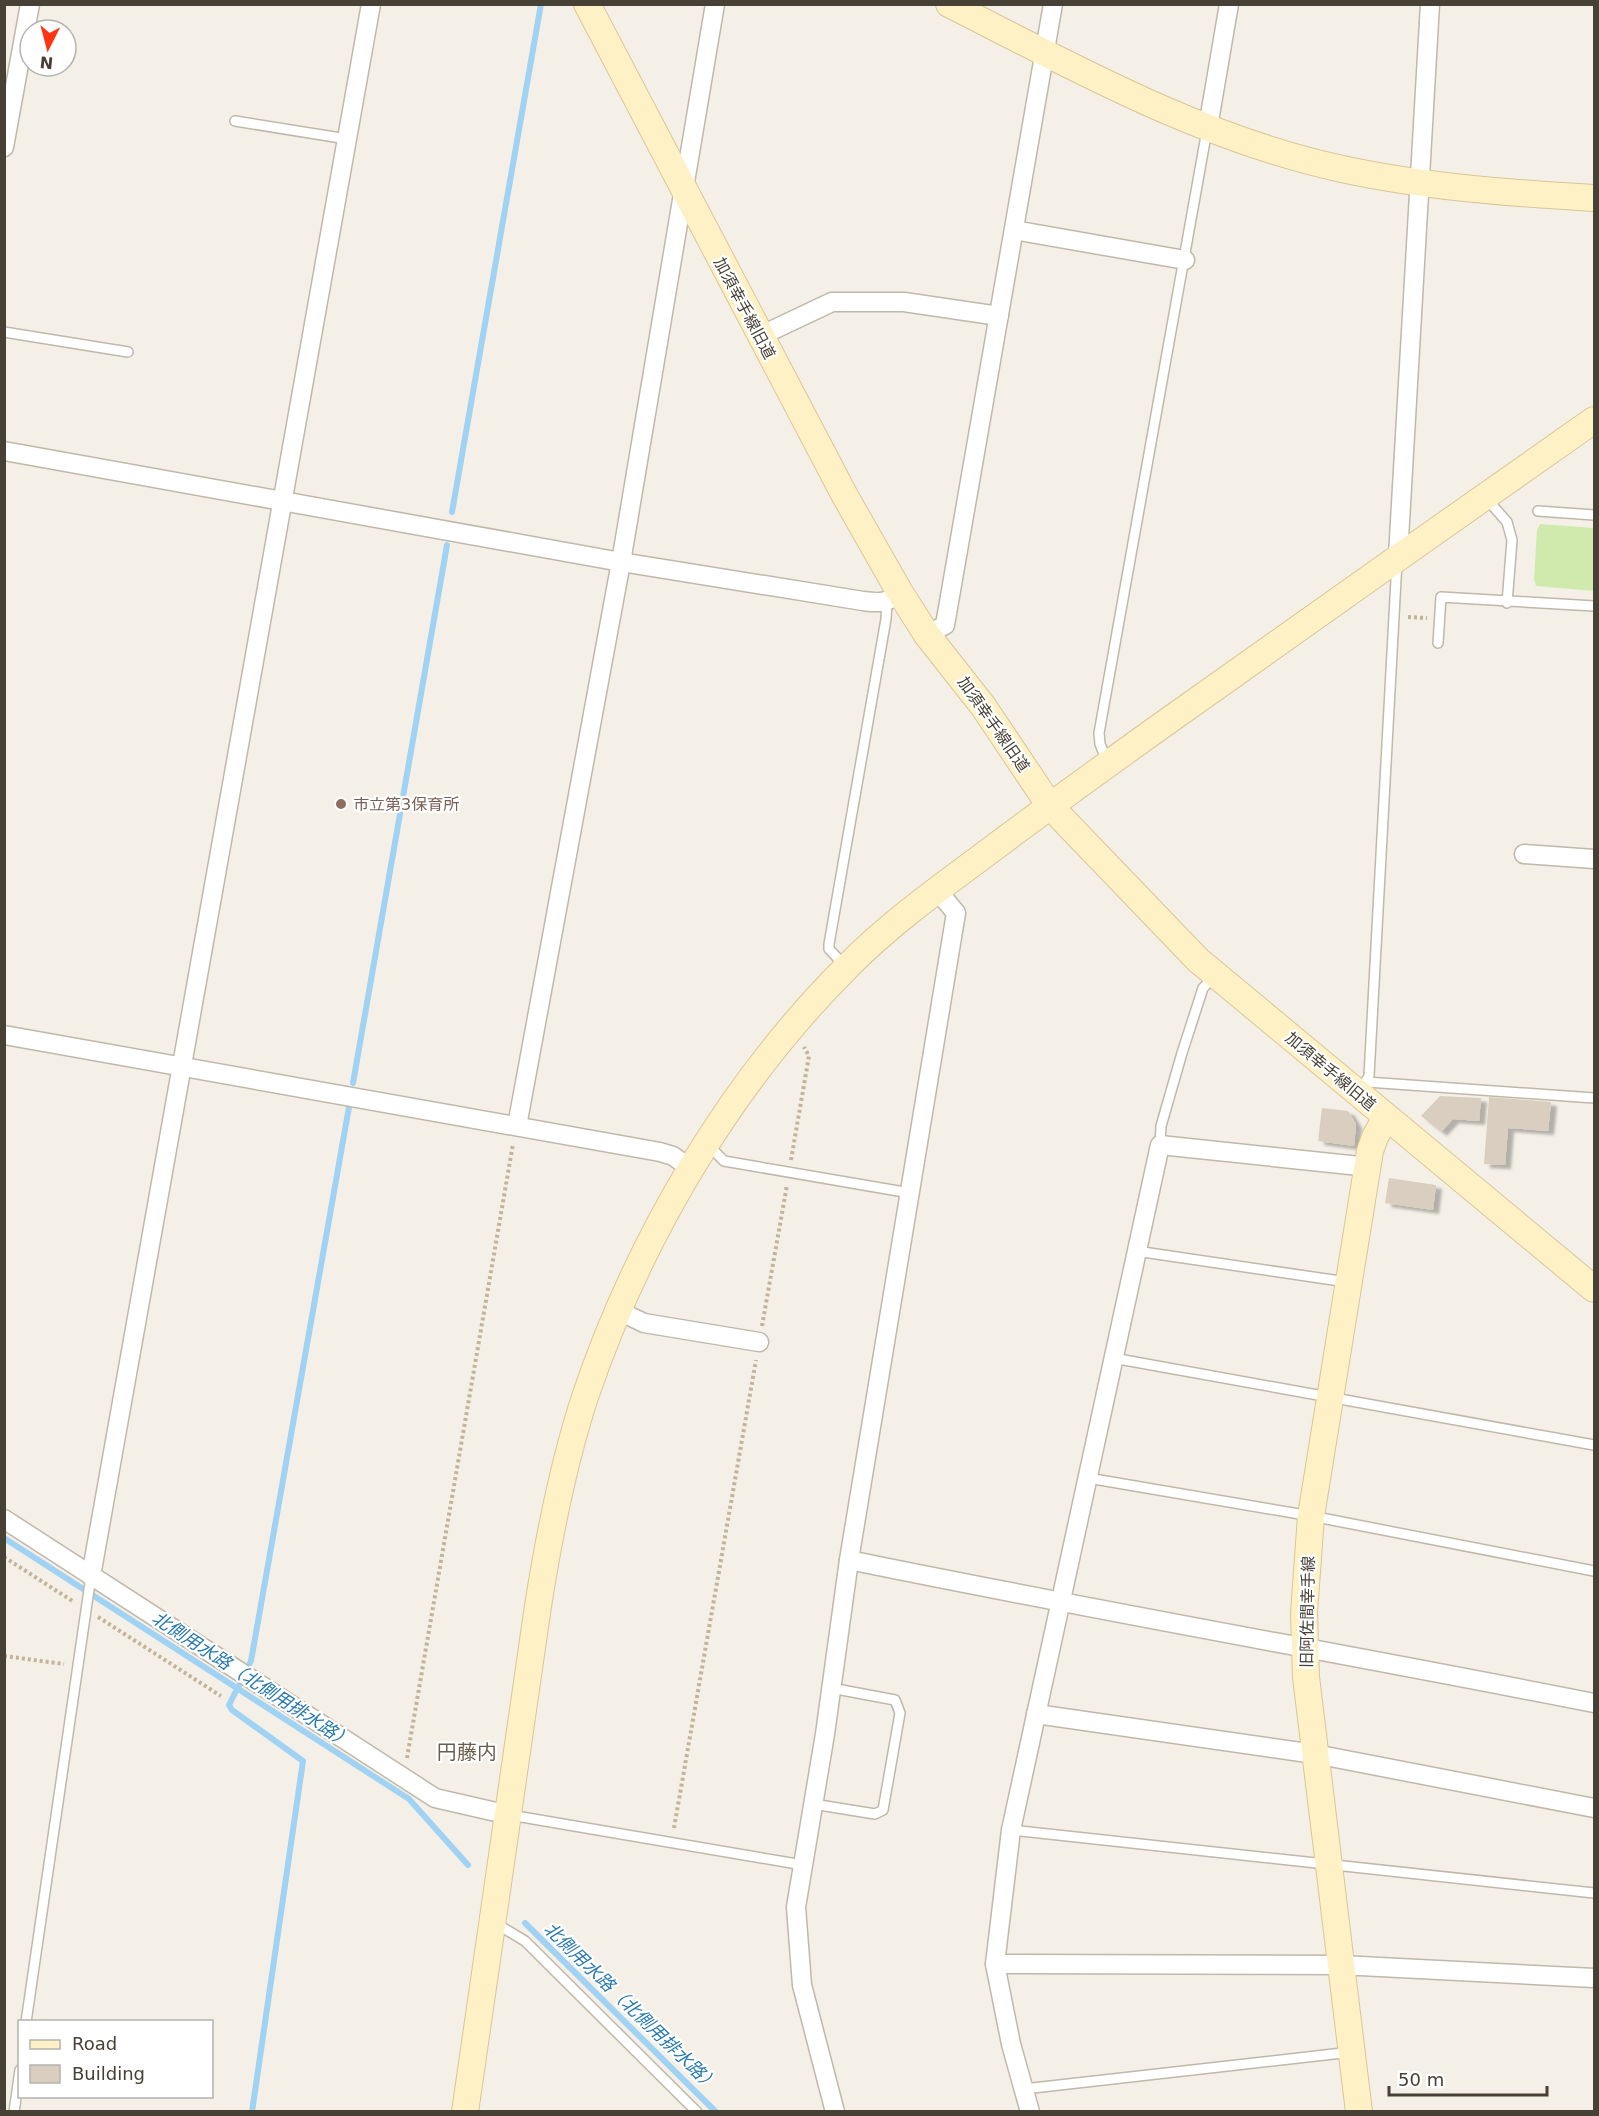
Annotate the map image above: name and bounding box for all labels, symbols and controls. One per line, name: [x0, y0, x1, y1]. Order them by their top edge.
north arrow: [18, 18, 78, 78]
text: N: [39, 52, 54, 73]
street label: 加須幸手線旧道: [710, 254, 779, 362]
street label: 加須幸手線旧道: [954, 673, 1033, 776]
place label: 市立第3保育所: [353, 795, 459, 814]
marker: 市立第3保育所: [334, 797, 348, 811]
street label: 加須幸手線旧道: [1282, 1028, 1380, 1115]
street label: 旧阿佐間幸手線: [1297, 1556, 1318, 1668]
water label: 北側用水路（北側用排水路）: [148, 1607, 356, 1752]
district label: 円藤内: [437, 1740, 497, 1764]
water label: 北側用水路（北側用排水路）: [540, 1918, 723, 2095]
legend: [18, 2020, 213, 2098]
text: Road: [72, 2033, 117, 2054]
scale bar: [1389, 2059, 1546, 2097]
text: Building: [72, 2063, 145, 2084]
text: 50 m: [1398, 2069, 1444, 2090]

